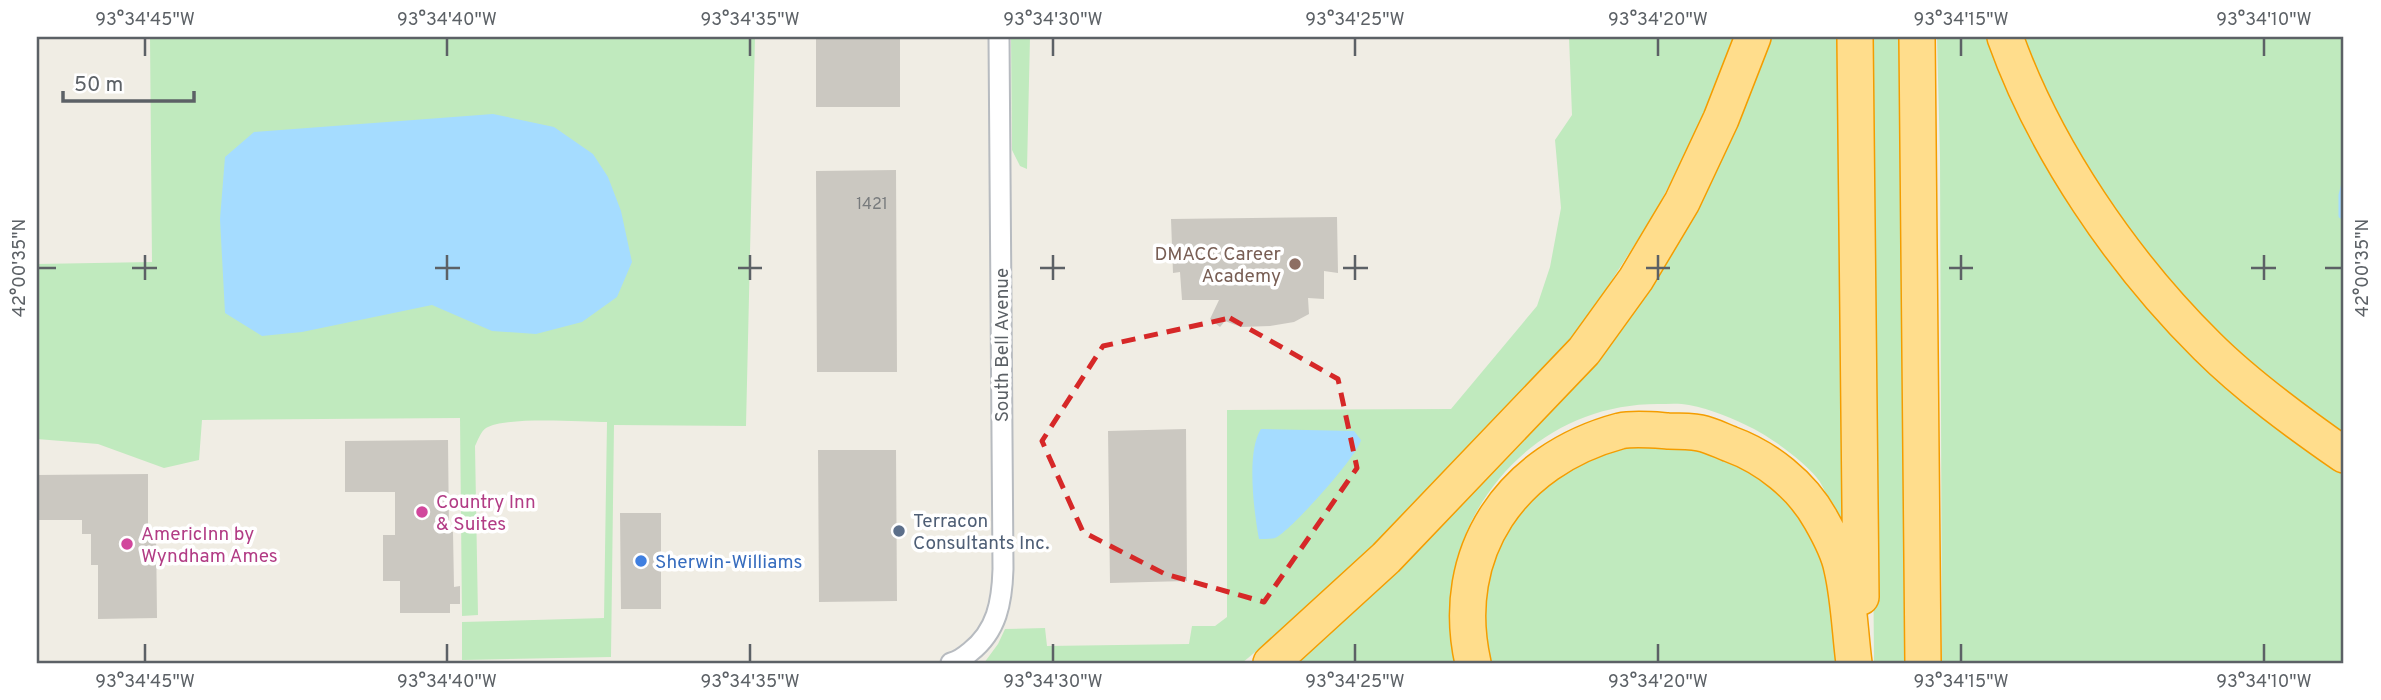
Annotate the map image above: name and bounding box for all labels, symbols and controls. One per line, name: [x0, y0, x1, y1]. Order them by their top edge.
text: 93°34'45"W: [95, 9, 195, 32]
text: 93°34'40"W: [397, 9, 497, 32]
text: 93°34'35"W: [700, 9, 800, 32]
text: 93°34'30"W: [1003, 9, 1103, 32]
text: 93°34'25"W: [1305, 9, 1405, 32]
text: 93°34'20"W: [1608, 9, 1708, 32]
text: 93°34'15"W: [1913, 9, 2009, 32]
text: 93°34'10"W: [2216, 9, 2312, 32]
scale bar: [63, 60, 194, 104]
text: 50 m: [74, 72, 123, 99]
house number: 1421: [856, 195, 888, 215]
text: 42°00'35"N: [9, 219, 32, 317]
text: 42°00'35"N: [2352, 219, 2375, 317]
place label: DMACC Career Academy: [1155, 243, 1282, 289]
marker: DMACC Career Academy: [1287, 256, 1303, 272]
street label: South Bell Avenue: [991, 268, 1015, 422]
place label: Country Inn & Suites: [436, 491, 536, 537]
marker: Country Inn & Suites: [414, 504, 430, 520]
place label: Terracon Consultants Inc.: [913, 510, 1049, 556]
place label: AmericInn by Wyndham Ames: [141, 523, 278, 569]
marker: Terracon Consultants Inc.: [891, 523, 907, 539]
marker: AmericInn by Wyndham Ames: [119, 536, 135, 552]
place label: Sherwin-Williams: [655, 551, 802, 575]
marker: Sherwin-Williams: [633, 553, 649, 569]
text: 93°34'45"W: [95, 671, 195, 694]
text: 93°34'40"W: [397, 671, 497, 694]
text: 93°34'35"W: [700, 671, 800, 694]
text: 93°34'30"W: [1003, 671, 1103, 694]
text: 93°34'25"W: [1305, 671, 1405, 694]
text: 93°34'20"W: [1608, 671, 1708, 694]
text: 93°34'15"W: [1913, 671, 2009, 694]
text: 93°34'10"W: [2216, 671, 2312, 694]

